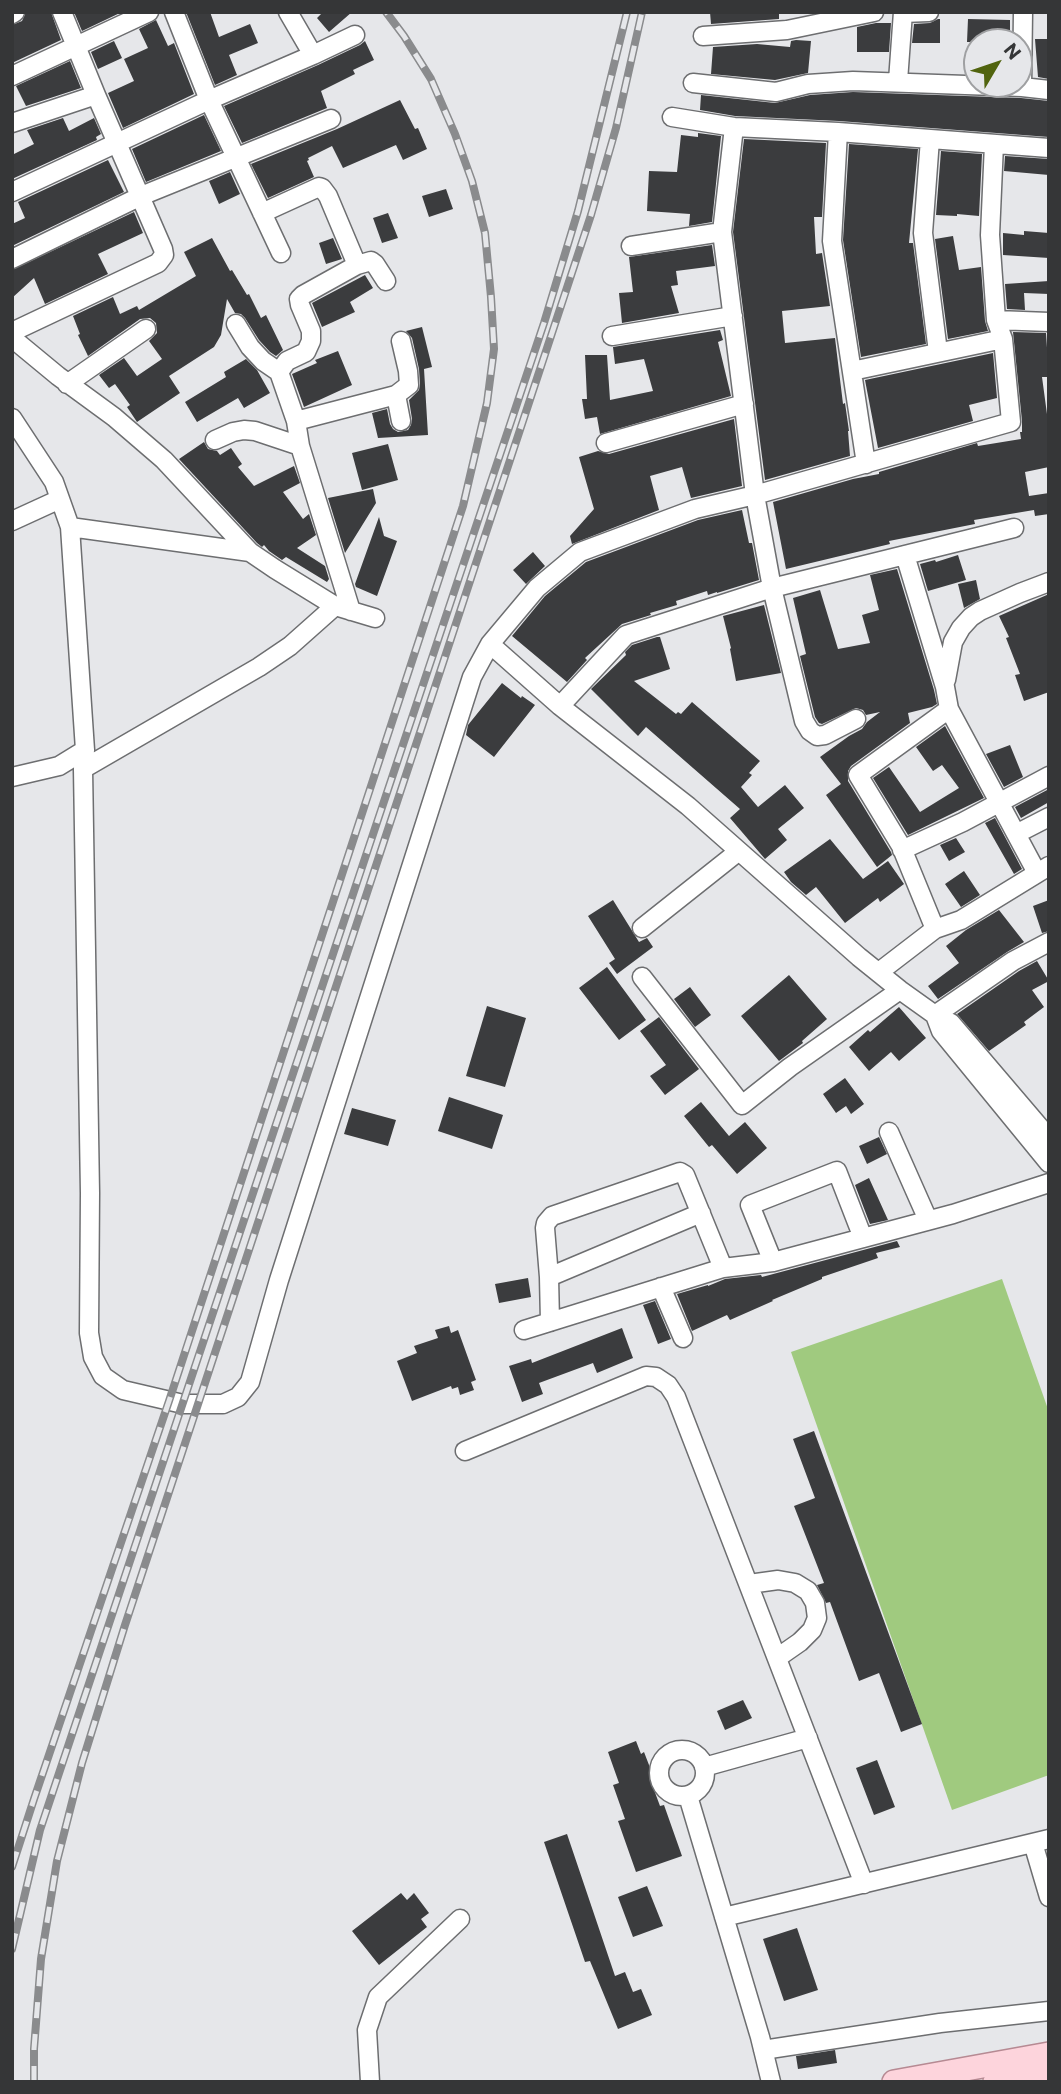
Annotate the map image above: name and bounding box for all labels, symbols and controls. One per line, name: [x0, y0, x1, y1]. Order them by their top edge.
north arrow: [963, 28, 1033, 98]
text: N: [1000, 38, 1027, 64]

